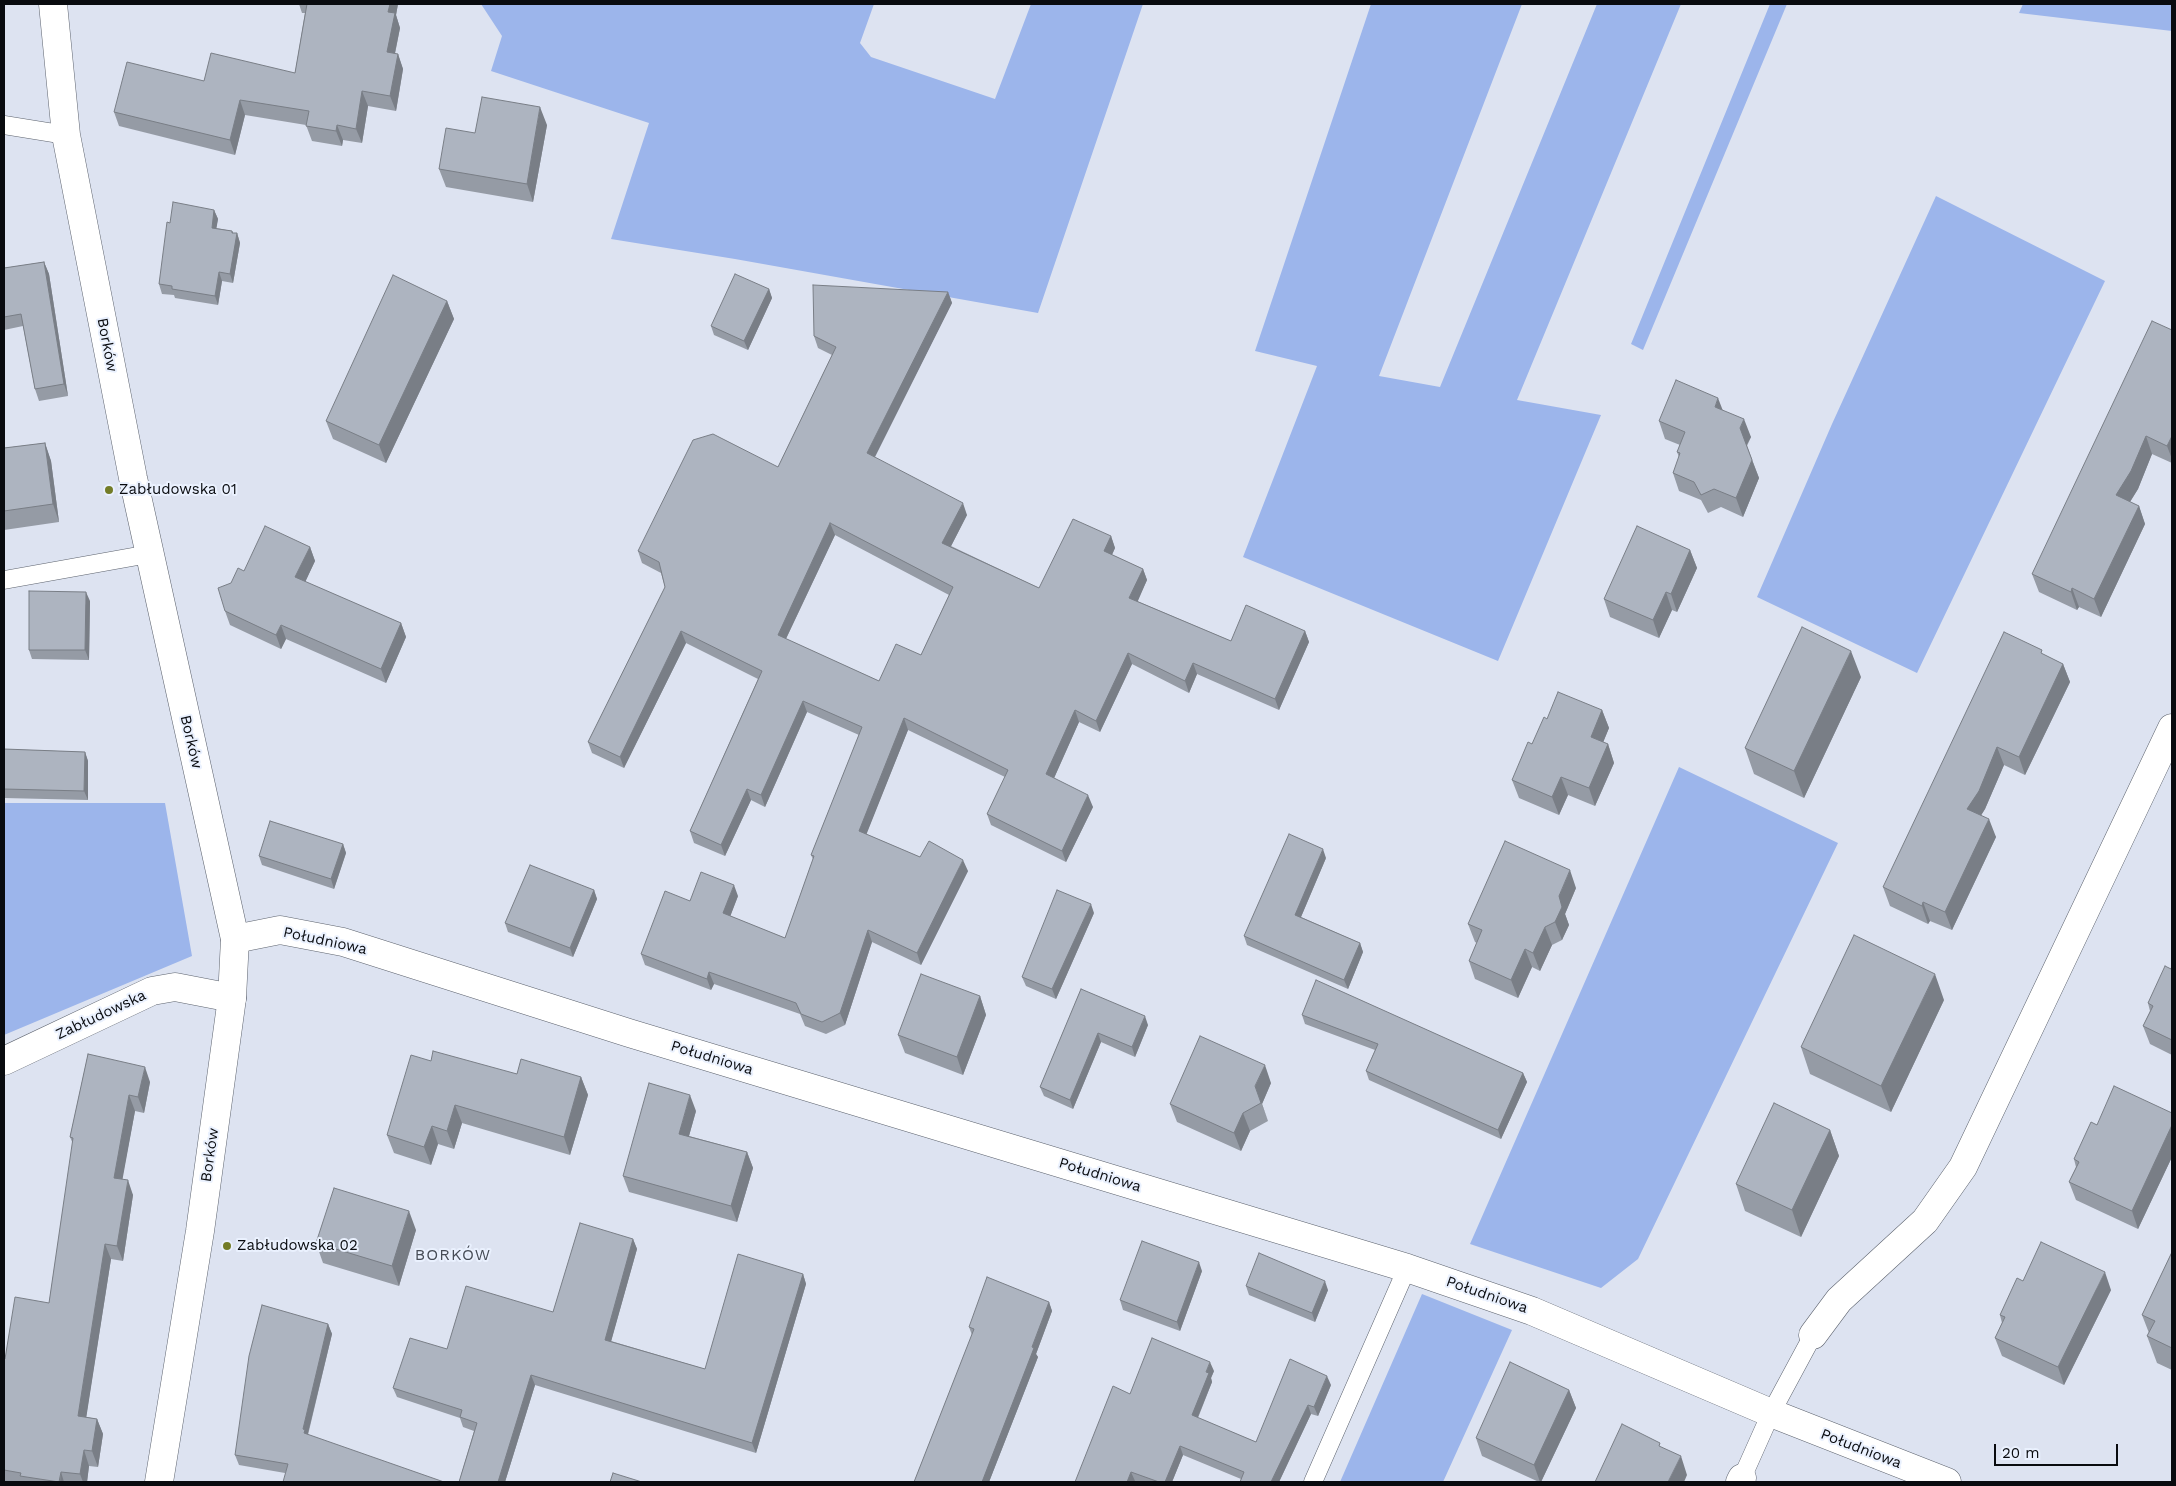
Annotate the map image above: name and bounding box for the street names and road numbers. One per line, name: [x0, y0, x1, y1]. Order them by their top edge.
street label: Borków: [93, 317, 121, 373]
street label: Borków: [176, 713, 206, 771]
street label: Południowa: [281, 923, 369, 959]
street label: Zabłudowska: [53, 986, 149, 1044]
street label: Południowa: [669, 1037, 755, 1079]
street label: Borków: [197, 1127, 223, 1183]
street label: Południowa: [1057, 1154, 1143, 1196]
street label: Południowa: [1444, 1273, 1530, 1317]
street label: Południowa: [1818, 1425, 1904, 1473]

